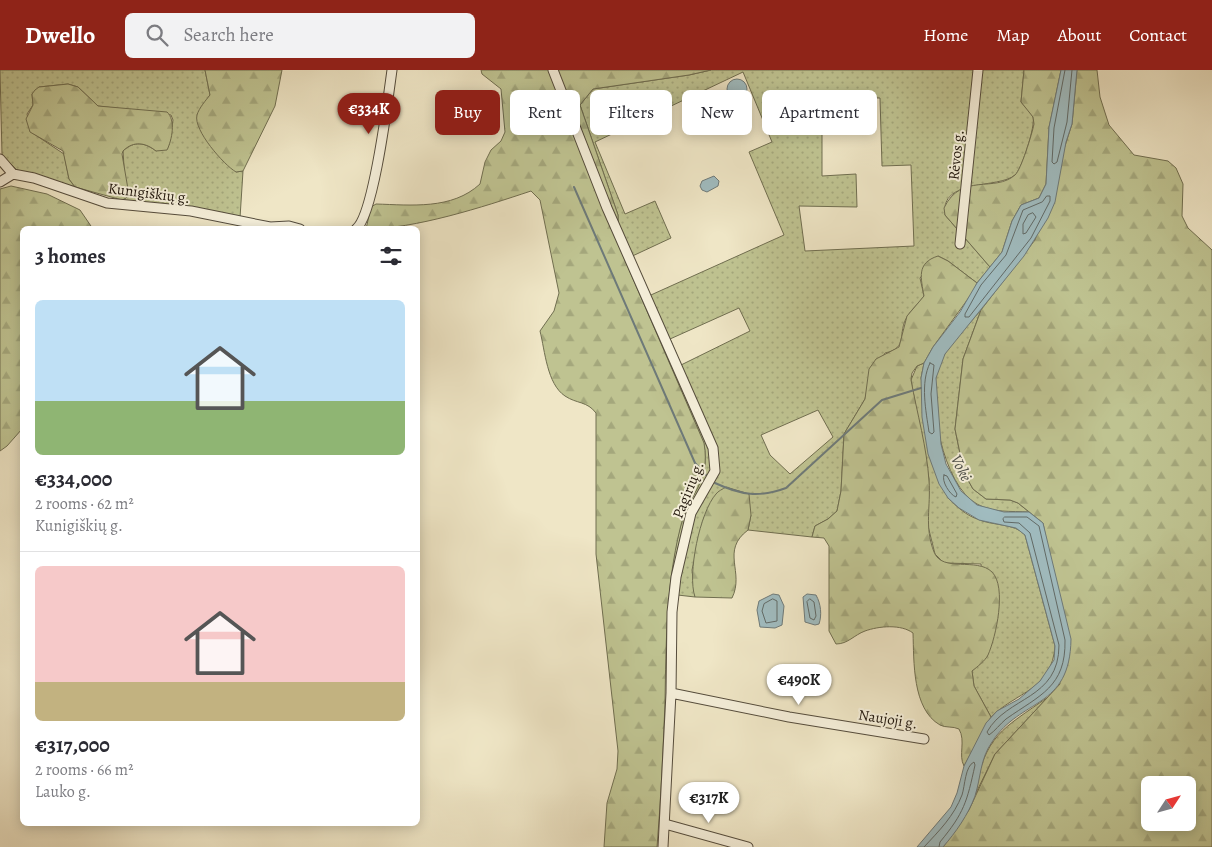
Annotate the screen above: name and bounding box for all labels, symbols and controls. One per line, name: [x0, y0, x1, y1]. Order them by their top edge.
search box: [125, 13, 475, 58]
text: Dwello: [25, 19, 95, 51]
icon: search: [143, 21, 171, 49]
text: Search here: [183, 22, 274, 48]
text: Home: [923, 23, 968, 47]
text: Map: [996, 23, 1029, 47]
text: About: [1057, 23, 1101, 47]
text: Contact: [1129, 23, 1187, 47]
chip: Buy: [435, 90, 500, 135]
chip: Rent: [510, 90, 580, 135]
chip: Filters: [590, 90, 672, 135]
chip: New: [682, 90, 752, 135]
chip: Apartment: [762, 90, 877, 135]
pin: €334K: [334, 92, 404, 135]
text: €334K: [349, 98, 389, 120]
street label: Rėvos g.: [943, 129, 969, 181]
street label: Kunigiškių g.: [107, 178, 191, 208]
text: 3 homes: [35, 242, 106, 270]
icon: filters: [377, 242, 405, 270]
icon: home: [175, 333, 265, 423]
water label: Vokė: [945, 451, 977, 485]
street label: Pagirių g.: [668, 459, 708, 521]
text: €334,000: [35, 465, 112, 493]
text: 2 rooms · 62 m²: [35, 493, 134, 515]
text: Kunigiškių g.: [35, 515, 123, 537]
icon: home: [175, 598, 265, 688]
pin: €490K: [764, 664, 834, 706]
text: €490K: [778, 669, 820, 691]
street label: Naujoji g.: [857, 704, 919, 734]
text: €317,000: [35, 731, 110, 759]
text: 2 rooms · 66 m²: [35, 759, 133, 781]
north arrow: [1141, 776, 1196, 831]
map controls: [1141, 776, 1196, 831]
text: Lauko g.: [35, 781, 91, 803]
pin: €317K: [674, 782, 744, 824]
text: €317K: [689, 787, 729, 809]

